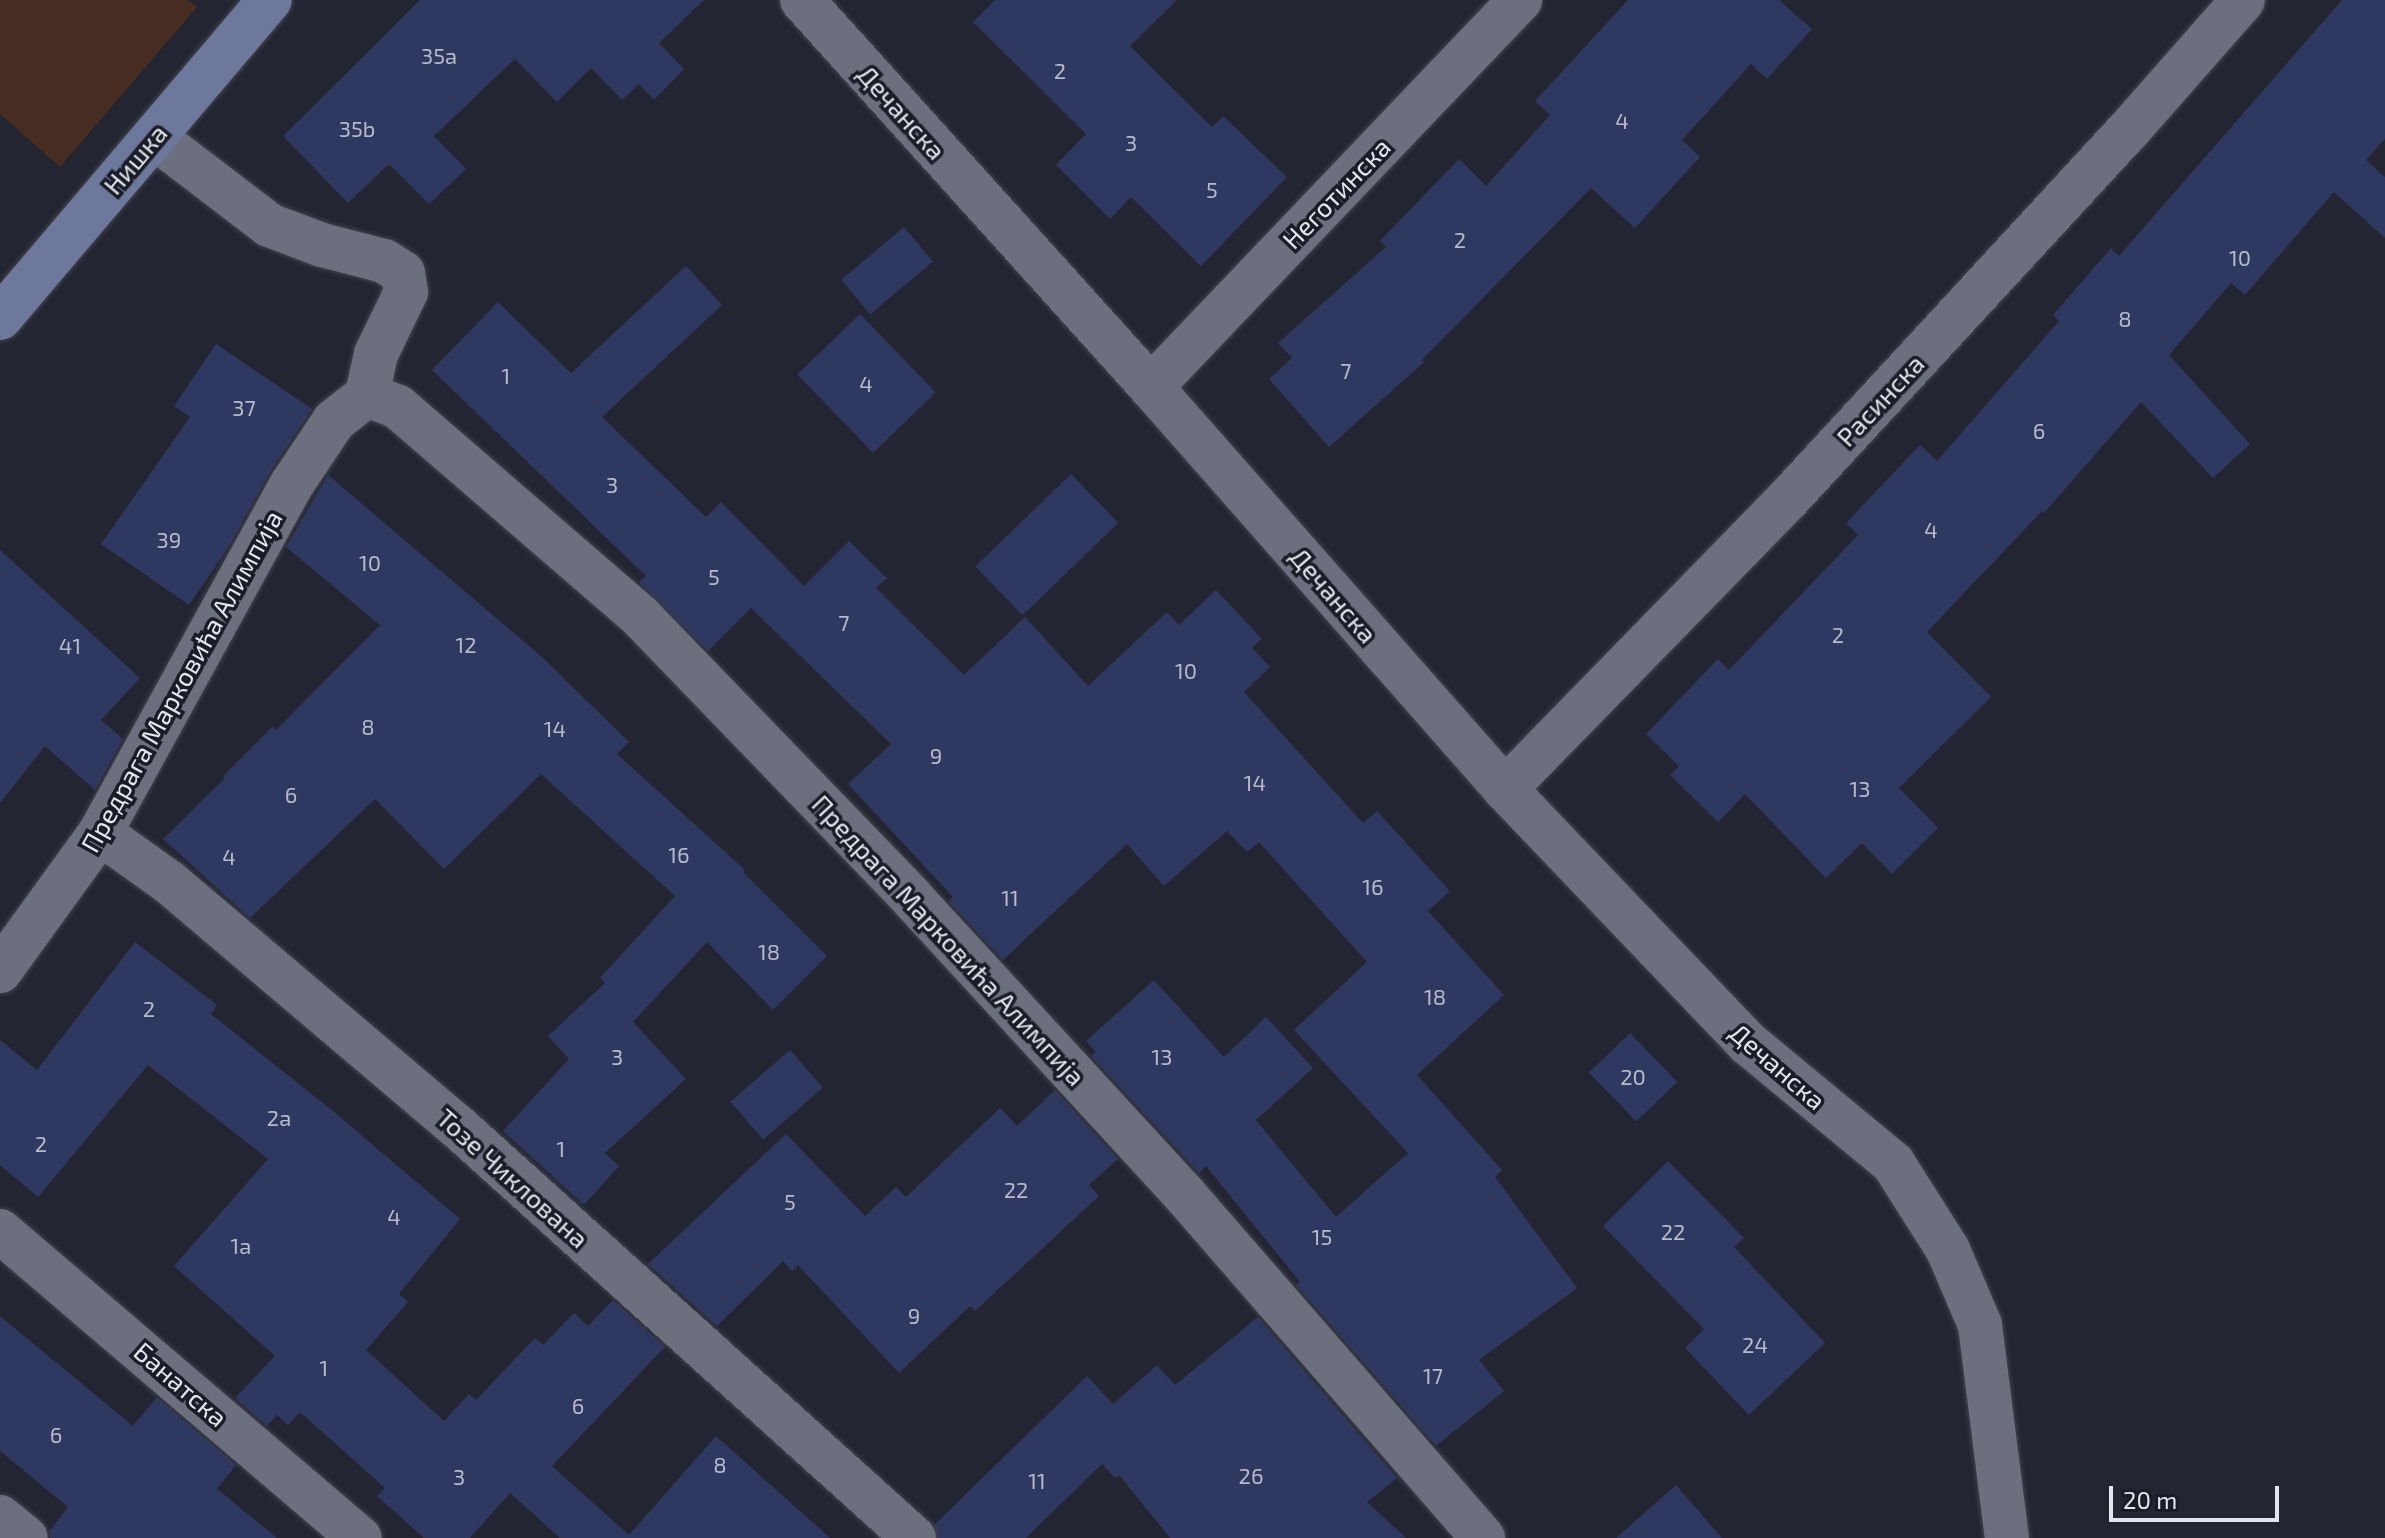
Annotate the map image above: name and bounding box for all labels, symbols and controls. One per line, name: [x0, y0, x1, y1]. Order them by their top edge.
house number: 35a: [421, 43, 457, 69]
street label: Дечанска: [851, 58, 953, 166]
house number: 2: [1054, 58, 1066, 84]
house number: 4: [1615, 108, 1629, 134]
house number: 35b: [339, 116, 375, 142]
street label: Нишка: [97, 118, 173, 200]
house number: 3: [1125, 130, 1137, 156]
street label: Неготинска: [1275, 131, 1397, 255]
house number: 5: [1206, 177, 1218, 203]
house number: 2: [1454, 227, 1466, 253]
house number: 10: [2229, 245, 2251, 271]
house number: 8: [2118, 306, 2132, 332]
street label: Расинска: [1830, 348, 1930, 452]
house number: 7: [1340, 358, 1352, 384]
house number: 1: [502, 363, 510, 389]
house number: 4: [859, 371, 873, 397]
house number: 37: [232, 395, 256, 421]
house number: 6: [2033, 418, 2045, 444]
house number: 3: [606, 472, 618, 498]
street label: Предрага Марковића Алимпија: [74, 505, 288, 857]
house number: 4: [1924, 517, 1938, 543]
house number: 39: [157, 527, 181, 553]
street label: Дечанска: [1284, 541, 1384, 649]
house number: 10: [359, 550, 381, 576]
house number: 5: [708, 564, 720, 590]
house number: 7: [838, 610, 850, 636]
house number: 2: [1832, 622, 1844, 648]
house number: 12: [455, 632, 477, 658]
house number: 41: [59, 633, 81, 659]
house number: 10: [1175, 658, 1197, 684]
house number: 8: [361, 714, 375, 740]
house number: 14: [544, 716, 566, 742]
house number: 9: [930, 743, 942, 769]
house number: 14: [1244, 770, 1266, 796]
house number: 13: [1850, 776, 1870, 802]
house number: 6: [285, 782, 297, 808]
street label: Предрага Марковића Алимпија: [806, 788, 1092, 1092]
house number: 16: [668, 842, 690, 868]
house number: 4: [222, 844, 236, 870]
house number: 16: [1362, 874, 1384, 900]
house number: 11: [1001, 885, 1019, 911]
house number: 18: [758, 939, 780, 965]
house number: 18: [1424, 984, 1446, 1010]
house number: 2: [143, 996, 155, 1022]
street label: Дечанска: [1724, 1016, 1832, 1116]
house number: 3: [611, 1044, 623, 1070]
house number: 13: [1152, 1044, 1172, 1070]
house number: 20: [1620, 1064, 1646, 1090]
street label: Тозе Чиклована: [431, 1102, 595, 1254]
house number: 2a: [267, 1105, 291, 1131]
house number: 2: [35, 1131, 47, 1157]
house number: 1: [557, 1136, 565, 1162]
house number: 22: [1004, 1177, 1028, 1203]
house number: 5: [784, 1189, 796, 1215]
house number: 4: [387, 1204, 401, 1230]
house number: 22: [1661, 1219, 1685, 1245]
house number: 15: [1312, 1224, 1332, 1250]
house number: 1a: [231, 1233, 251, 1259]
house number: 9: [908, 1303, 920, 1329]
house number: 24: [1742, 1332, 1768, 1358]
street label: Банатска: [128, 1335, 234, 1433]
house number: 1: [320, 1355, 328, 1381]
house number: 17: [1423, 1363, 1443, 1389]
house number: 6: [572, 1393, 584, 1419]
house number: 6: [50, 1422, 62, 1448]
house number: 8: [713, 1452, 727, 1478]
house number: 26: [1239, 1463, 1263, 1489]
house number: 3: [453, 1464, 465, 1490]
house number: 11: [1028, 1468, 1046, 1494]
scale bar: [2113, 1470, 2283, 1520]
text: 20 m: [2123, 1485, 2177, 1514]

